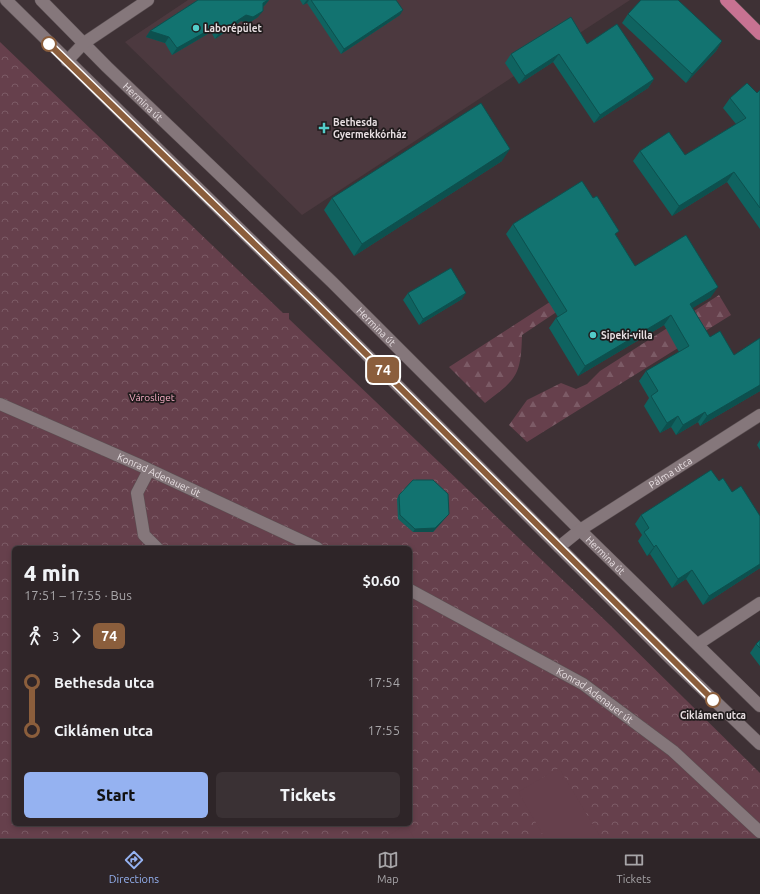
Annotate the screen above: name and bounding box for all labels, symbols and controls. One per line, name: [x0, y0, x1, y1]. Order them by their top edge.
marker: Laborépület: [191, 23, 201, 33]
place label: Laborépület: [204, 23, 262, 34]
unlabelled marker: [41, 36, 57, 52]
street label: Hermina út: [121, 80, 165, 123]
place label: Bethesda Gyermekkórház: [333, 117, 407, 140]
marker: Bethesda Gyermekkórház: [318, 122, 330, 134]
street label: Hermina út: [355, 305, 398, 348]
marker: Sipeki-villa: [588, 330, 598, 340]
place label: Sipeki-villa: [601, 330, 653, 341]
line badge: 74: [365, 357, 401, 383]
text: 74: [375, 362, 391, 378]
park label: Városliget: [129, 392, 175, 403]
street label: Konrad Adenauer út: [116, 451, 202, 498]
street label: Pálma utca: [646, 455, 694, 490]
street label: Hermina út: [584, 534, 628, 577]
text: 4 min: [24, 560, 80, 585]
text: $0.60: [362, 572, 400, 589]
text: 17:51 – 17:55 · Bus: [24, 588, 132, 602]
icon: walk: [24, 625, 46, 647]
icon: forward: [65, 625, 87, 647]
text: 74: [101, 628, 117, 644]
text: 3: [52, 629, 59, 643]
street label: Konrad Adenauer út: [555, 665, 636, 725]
text: Bethesda utca: [54, 674, 154, 691]
text: 17:54: [367, 675, 400, 689]
marker: Ciklámen utca: [705, 692, 721, 708]
place label: Ciklámen utca: [680, 710, 746, 721]
text: Ciklámen utca: [54, 722, 153, 739]
text: 17:55: [367, 723, 400, 737]
button: Start: [24, 772, 208, 818]
button: Tickets: [216, 772, 400, 818]
tab: Directions: [109, 849, 159, 885]
tab: Map: [377, 849, 399, 885]
tab: Tickets: [616, 849, 651, 885]

